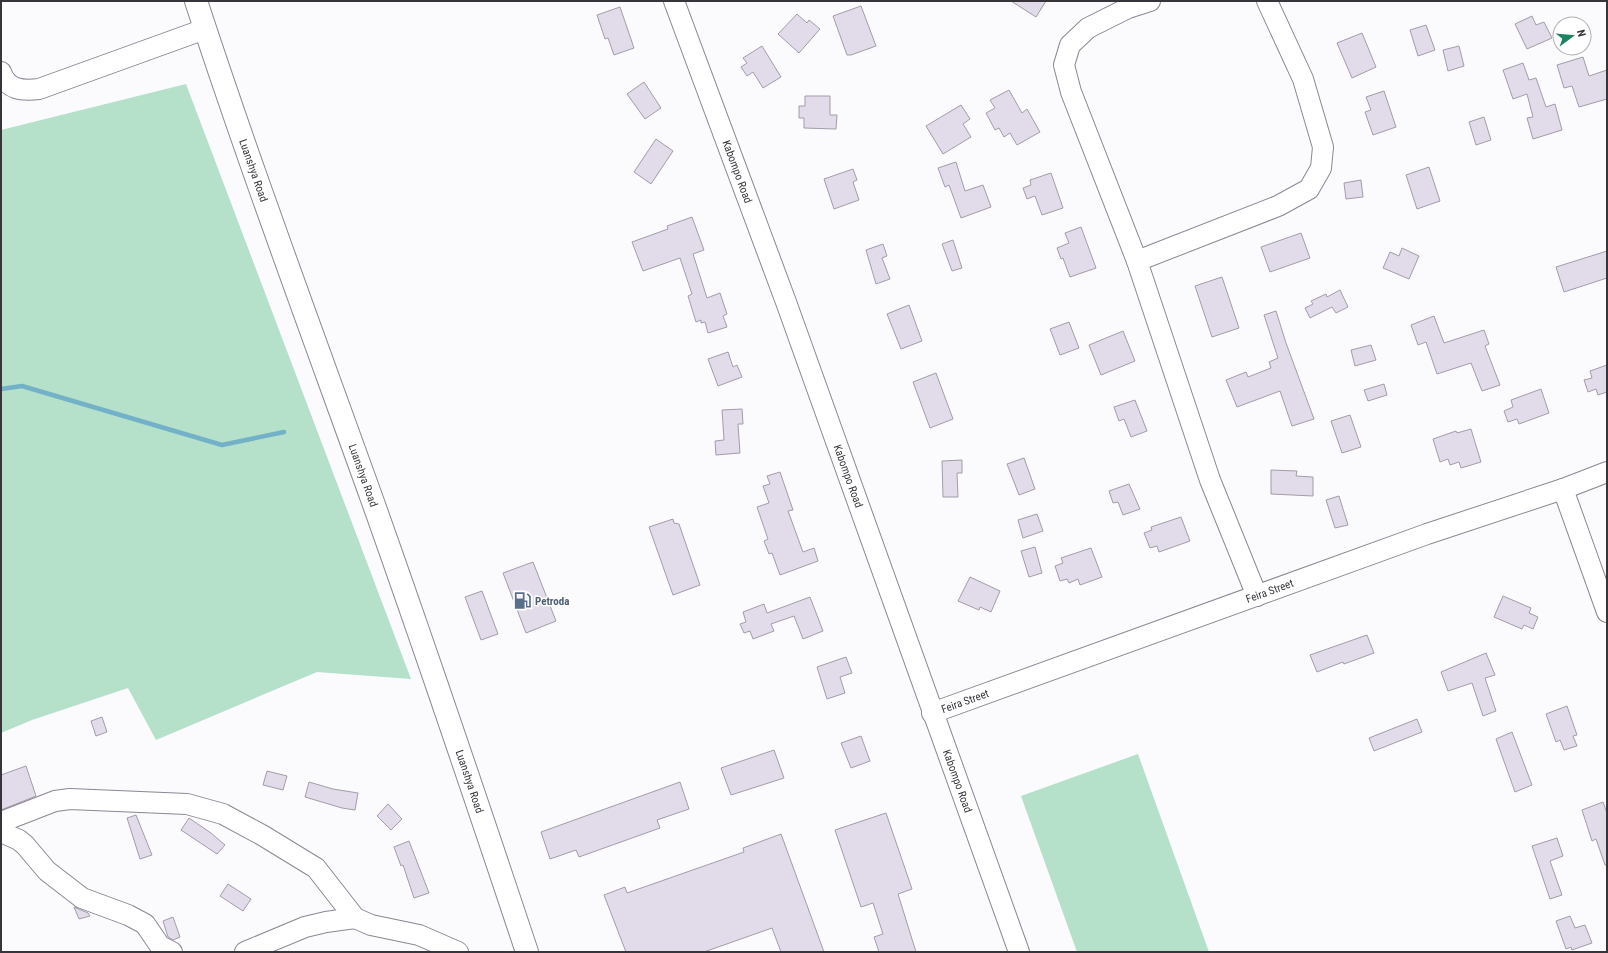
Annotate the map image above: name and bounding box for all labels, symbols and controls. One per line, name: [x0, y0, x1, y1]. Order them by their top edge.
north arrow: [1552, 16, 1592, 56]
text: N: [1574, 28, 1588, 39]
street label: Luanshya Road: [237, 137, 271, 204]
street label: Kabompo Road: [720, 138, 755, 205]
street label: Luanshya Road: [346, 442, 381, 508]
street label: Kabompo Road: [831, 443, 866, 509]
street label: Feira Street: [1244, 576, 1295, 605]
fuel station icon: Petroda: [512, 591, 532, 611]
place label: Petroda: [535, 595, 569, 608]
street label: Feira Street: [939, 687, 990, 716]
street label: Luanshya Road: [453, 748, 486, 815]
street label: Kabompo Road: [940, 748, 975, 814]

